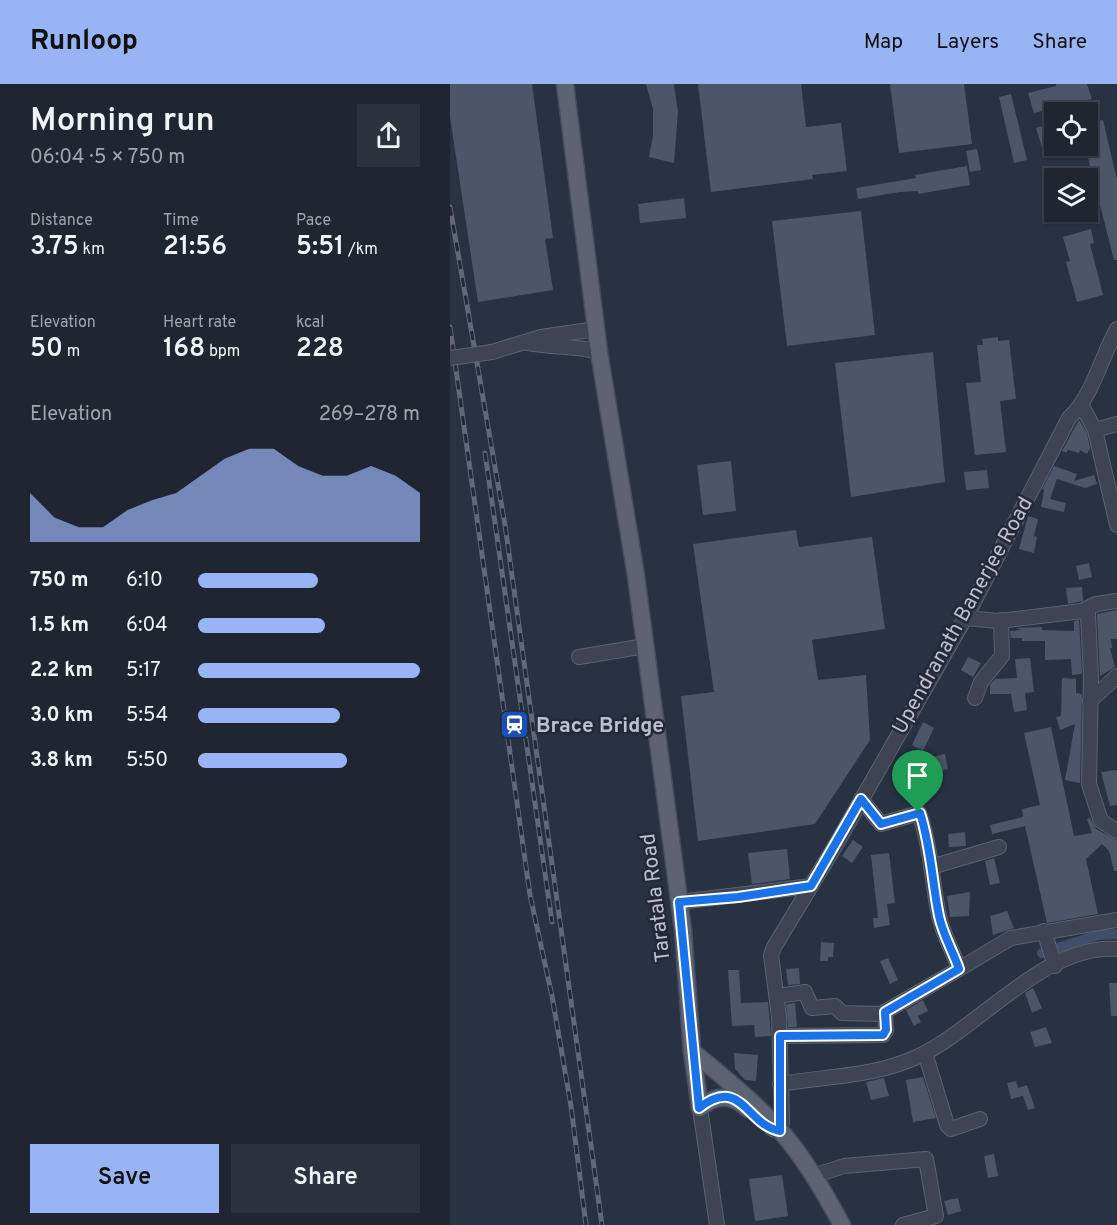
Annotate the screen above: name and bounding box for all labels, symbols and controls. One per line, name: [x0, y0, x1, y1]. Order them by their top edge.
text: Runloop: [30, 24, 138, 60]
text: Map: [864, 29, 903, 56]
text: Layers: [936, 29, 999, 56]
text: Share: [1032, 29, 1087, 56]
text: Morning run: [30, 101, 215, 143]
map controls: [1044, 102, 1098, 222]
button: locate: [1044, 102, 1098, 156]
button: share: [357, 104, 420, 167]
text: 06:04 · 5 × 750 m: [30, 145, 185, 171]
button: layers: [1044, 168, 1098, 222]
text: Distance: [30, 211, 93, 231]
text: Time: [163, 211, 199, 231]
text: Pace: [296, 211, 331, 231]
text: 3.75: [30, 231, 79, 264]
text: 21:56: [163, 231, 227, 264]
text: 5:51: [296, 231, 344, 264]
text: km: [79, 240, 105, 260]
text: /km: [344, 240, 378, 260]
text: Elevation: [30, 313, 96, 333]
text: Heart rate: [163, 313, 236, 333]
text: kcal: [296, 313, 324, 333]
text: 50: [30, 333, 63, 366]
text: 168: [163, 333, 205, 366]
text: 228: [296, 333, 344, 366]
text: m: [63, 342, 80, 362]
text: bpm: [205, 342, 240, 362]
text: Elevation: [30, 402, 112, 428]
text: 269–278 m: [319, 402, 420, 428]
street label: Upendranath Banerjee Road: [887, 492, 1040, 739]
text: 750 m: [30, 568, 89, 594]
text: 6:10: [126, 568, 163, 594]
text: 1.5 km: [30, 613, 89, 639]
text: 6:04: [126, 613, 168, 639]
text: 2.2 km: [30, 658, 93, 684]
text: 5:17: [126, 658, 161, 684]
text: 3.0 km: [30, 703, 93, 729]
text: 5:54: [126, 703, 168, 729]
station icon: Brace Bridge: [499, 709, 531, 741]
place label: Brace Bridge: [536, 713, 664, 740]
text: 3.8 km: [30, 748, 93, 774]
text: 5:50: [126, 748, 168, 774]
pin: [892, 750, 943, 812]
icon: arrive: [901, 759, 934, 792]
street label: Taratala Road: [635, 832, 678, 964]
button: Save: [30, 1144, 219, 1213]
button: Share: [231, 1144, 420, 1213]

